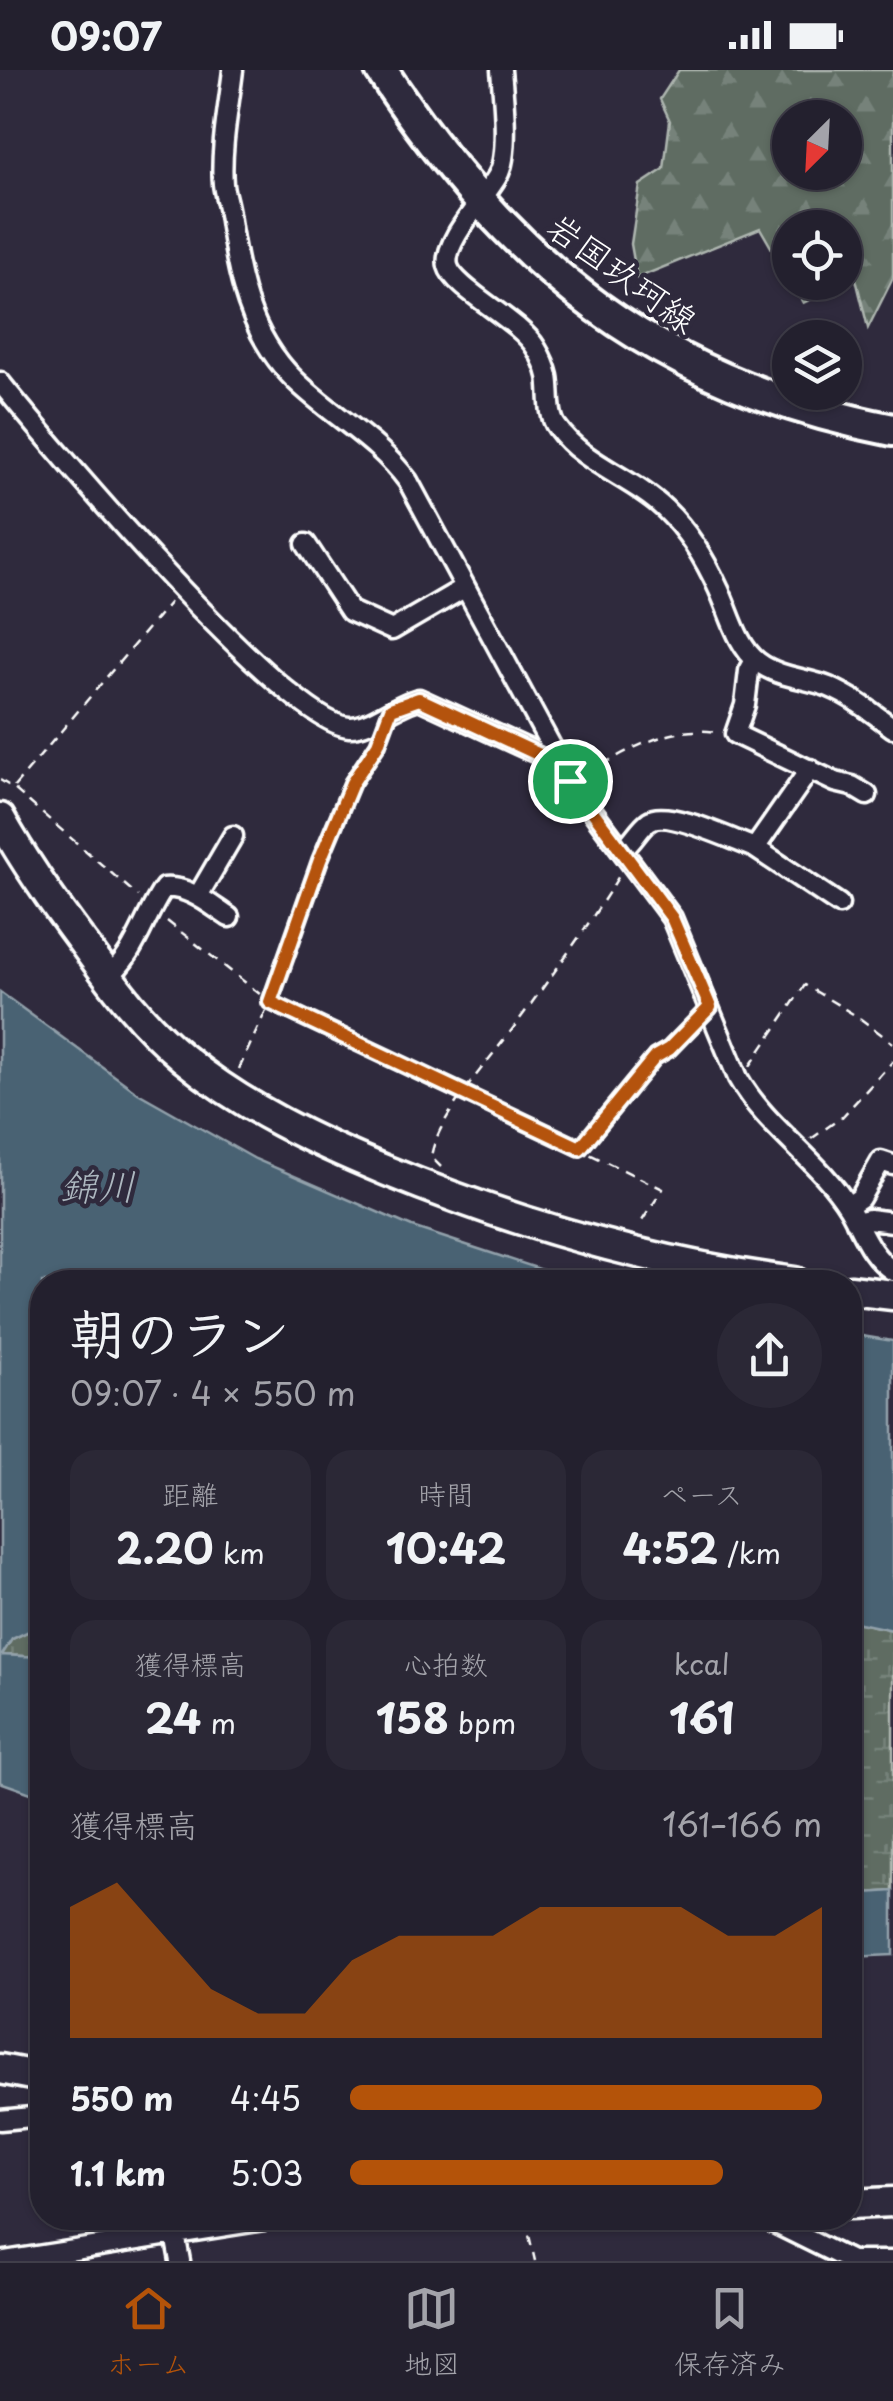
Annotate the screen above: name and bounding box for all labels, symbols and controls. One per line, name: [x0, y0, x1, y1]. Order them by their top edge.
text: 09:07: [50, 7, 162, 64]
north arrow: [772, 100, 862, 190]
map controls: [772, 100, 862, 410]
street label: 岩国玖珂線: [537, 199, 709, 345]
button: locate: [772, 210, 862, 300]
button: layers: [772, 320, 862, 410]
pin: [528, 739, 613, 824]
icon: arrive: [543, 754, 598, 809]
water label: 錦川: [60, 1156, 136, 1213]
text: 朝のラン: [70, 1290, 290, 1373]
button: share: [717, 1303, 822, 1408]
text: 09:07 · 4 × 550 m: [70, 1369, 356, 1417]
text: 距離: [162, 1472, 218, 1515]
text: 時間: [418, 1472, 474, 1515]
text: ペース: [661, 1472, 743, 1515]
text: 2.20: [116, 1515, 214, 1578]
text: 10:42: [386, 1515, 506, 1578]
text: 4:52: [622, 1515, 718, 1578]
text: km: [214, 1531, 265, 1574]
text: /km: [718, 1531, 781, 1574]
text: 獲得標高: [134, 1642, 246, 1685]
text: 心拍数: [404, 1642, 488, 1685]
text: kcal: [674, 1642, 730, 1685]
text: 24: [145, 1685, 201, 1748]
text: 158: [376, 1685, 449, 1748]
text: 161: [669, 1685, 734, 1748]
text: m: [201, 1701, 236, 1744]
text: bpm: [449, 1701, 516, 1744]
text: 獲得標高: [70, 1800, 198, 1848]
text: 161–166 m: [662, 1800, 822, 1848]
text: 550 m: [70, 2074, 173, 2122]
text: 4:45: [230, 2074, 301, 2122]
text: 1.1 km: [70, 2149, 166, 2197]
text: 5:03: [230, 2149, 303, 2197]
tab: ホーム: [107, 2281, 190, 2384]
tab: 地図: [404, 2281, 460, 2384]
tab: 保存済み: [674, 2281, 786, 2384]

